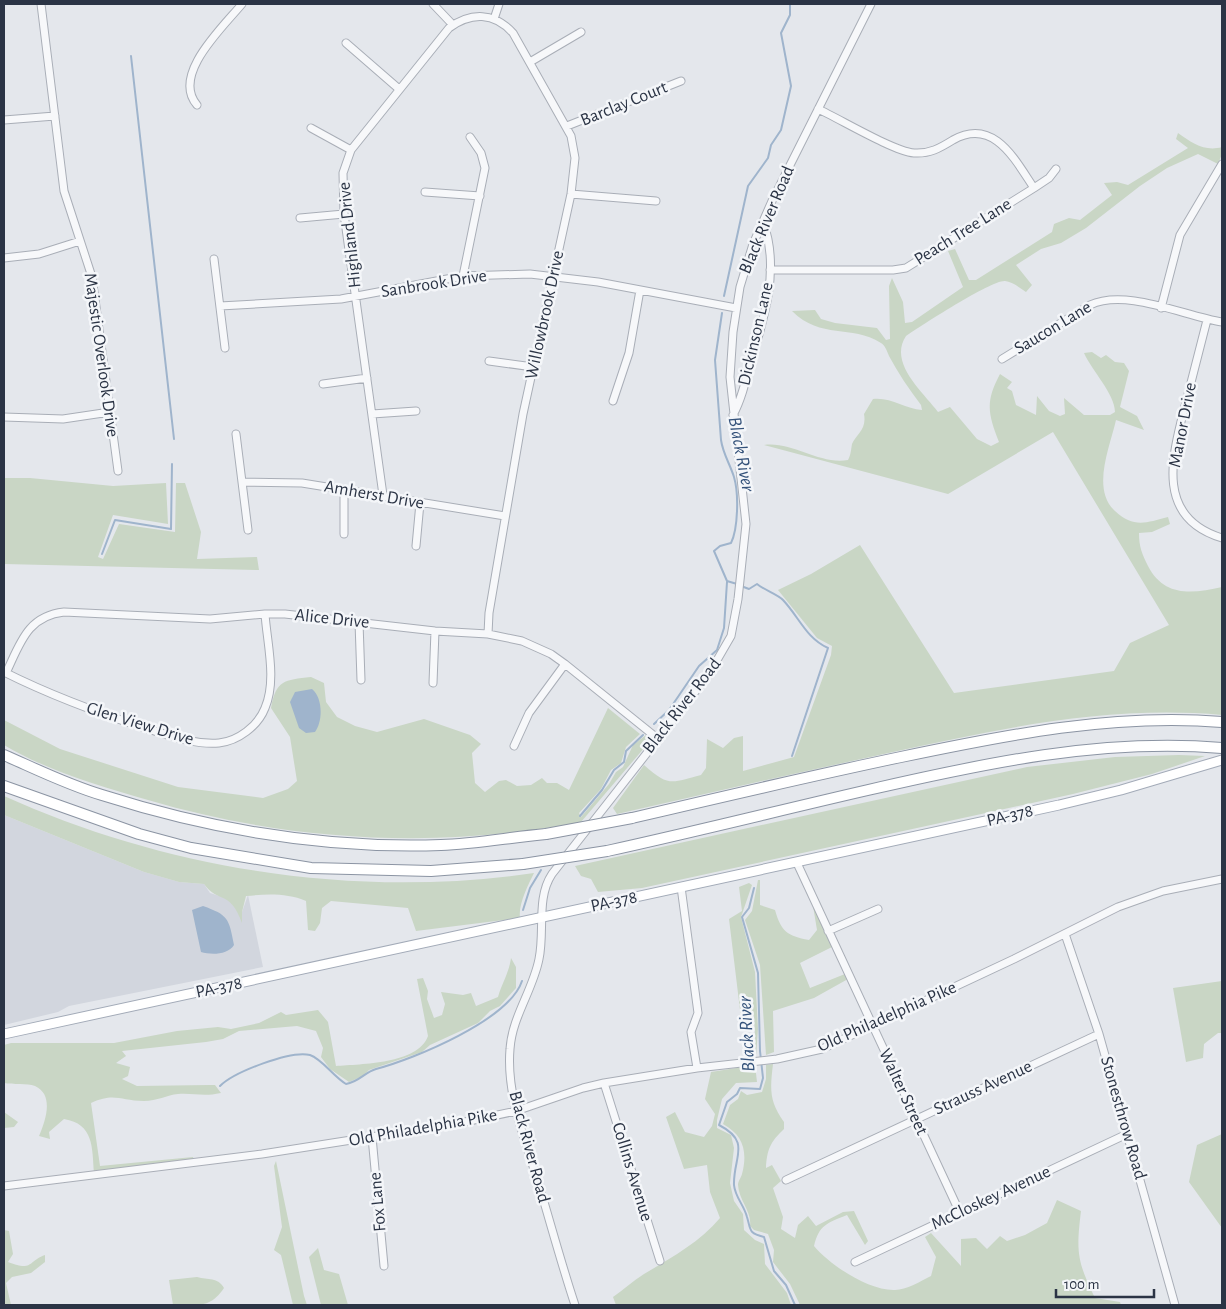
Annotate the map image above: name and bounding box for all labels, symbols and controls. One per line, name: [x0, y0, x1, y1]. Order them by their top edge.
street label: Barclay Court: [578, 78, 670, 130]
street label: Black River Road: [736, 164, 798, 276]
street label: Highland Drive: [335, 181, 365, 289]
street label: Peach Tree Lane: [911, 195, 1015, 269]
street label: Willowbrook Drive: [523, 249, 567, 381]
street label: Sanbrook Drive: [380, 267, 488, 301]
street label: Majestic Overlook Drive: [81, 272, 121, 438]
street label: Dickinson Lane: [735, 281, 777, 387]
street label: Saucon Lane: [1011, 298, 1095, 358]
street label: Manor Drive: [1166, 381, 1200, 469]
water label: Black River: [724, 415, 758, 494]
street label: Amherst Drive: [323, 477, 425, 513]
street label: Alice Drive: [294, 606, 370, 632]
street label: Black River Road: [639, 655, 725, 757]
street label: Glen View Drive: [84, 699, 196, 749]
street label: PA-378: [985, 802, 1035, 830]
street label: PA-378: [589, 888, 639, 916]
street label: PA-378: [194, 974, 244, 1002]
street label: Old Philadelphia Pike: [815, 978, 959, 1056]
water label: Black River: [735, 995, 758, 1072]
street label: Walter Street: [875, 1046, 931, 1138]
street label: Stonesthrow Road: [1097, 1054, 1149, 1182]
street label: Strauss Avenue: [931, 1057, 1035, 1119]
street label: Black River Road: [505, 1089, 553, 1205]
street label: Old Philadelphia Pike: [347, 1106, 499, 1150]
street label: Collins Avenue: [608, 1120, 656, 1224]
street label: McCloskey Avenue: [929, 1162, 1053, 1234]
street label: Fox Lane: [366, 1171, 390, 1233]
scale bar: [1056, 1266, 1154, 1298]
text: 100 m: [1064, 1277, 1099, 1292]

